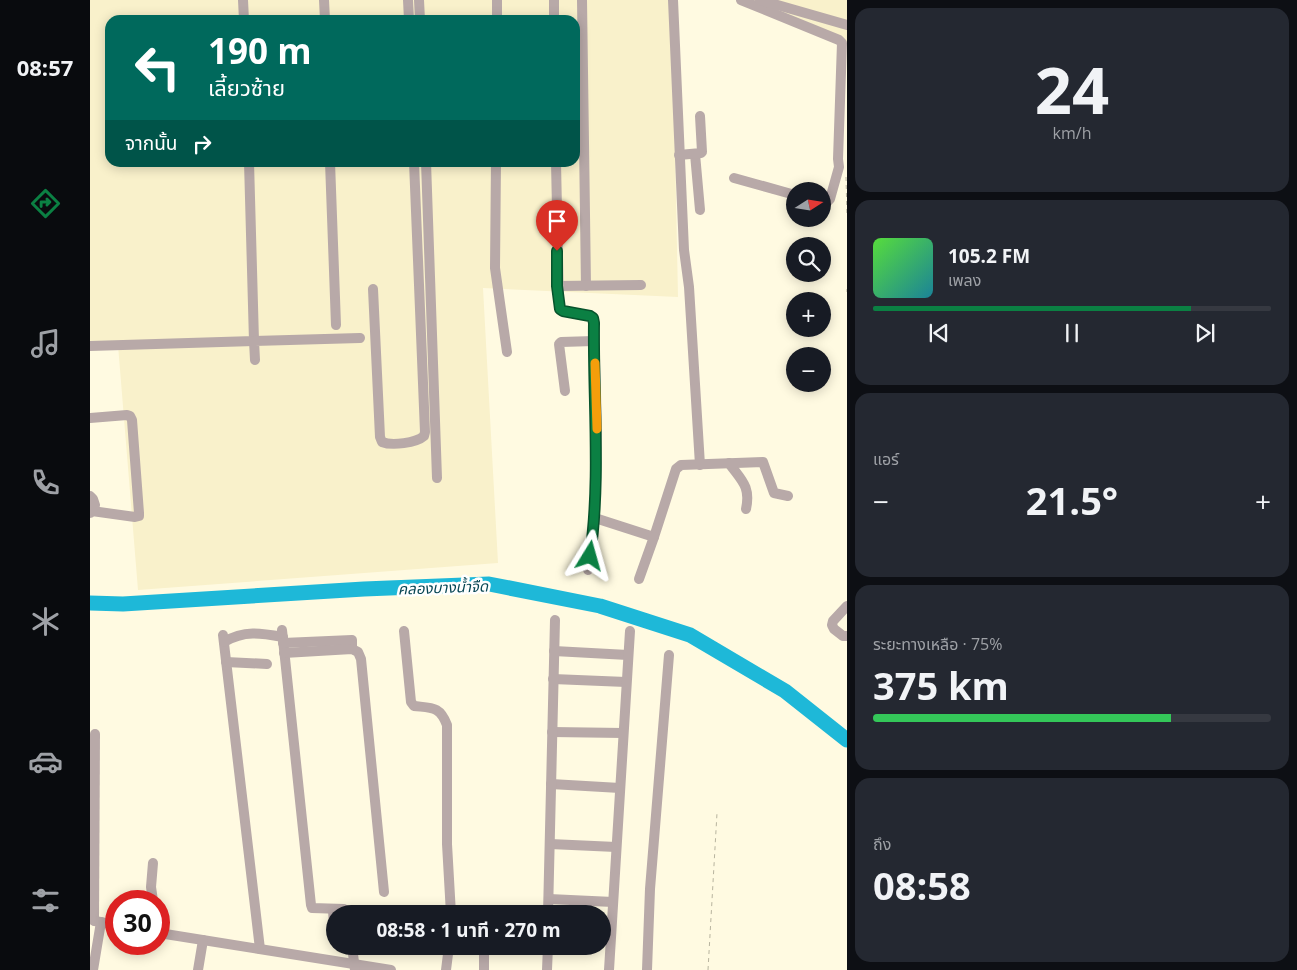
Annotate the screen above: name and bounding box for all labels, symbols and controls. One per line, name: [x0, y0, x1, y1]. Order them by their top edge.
text: 190 m: [208, 27, 312, 74]
icon: left: [125, 35, 190, 100]
text: 24: [1035, 45, 1109, 133]
text: 08:57: [17, 52, 73, 82]
text: เลี้ยวซ้าย: [208, 72, 285, 102]
text: km/h: [1053, 122, 1091, 144]
text: จากนั้น: [125, 130, 178, 156]
icon: right: [188, 130, 216, 158]
north arrow: [786, 182, 831, 228]
map controls: [786, 182, 831, 392]
icon: directions: [28, 186, 63, 221]
pin: [536, 200, 578, 251]
icon: arrive: [543, 207, 571, 235]
button: search: [786, 237, 831, 282]
text: 105.2 FM: [948, 243, 1030, 269]
text: เพลง: [948, 269, 981, 291]
button: +: [786, 292, 831, 337]
icon: previous: [925, 319, 953, 347]
icon: pause: [1058, 319, 1086, 347]
icon: next: [1191, 319, 1219, 347]
icon: music: [28, 326, 63, 361]
button: −: [786, 347, 831, 392]
text: แอร์: [873, 448, 899, 470]
icon: phone: [28, 465, 63, 500]
text: 21.5°: [1026, 474, 1118, 526]
text: −: [873, 482, 889, 520]
text: +: [1255, 482, 1271, 520]
position arrow: [563, 529, 615, 581]
water label: คลองบางน้ำจืด: [398, 575, 489, 599]
icon: climate: [28, 604, 63, 639]
text: ระยะทางเหลือ · 75%: [873, 633, 1002, 655]
text: 375 km: [873, 659, 1009, 711]
icon: car: [28, 744, 63, 779]
text: ถึง: [873, 833, 891, 855]
text: 08:58: [873, 859, 971, 911]
icon: filters: [28, 883, 63, 918]
speed limit sign: 30: [105, 890, 170, 955]
text: 08:58 · 1 นาที · 270 m: [376, 917, 561, 943]

